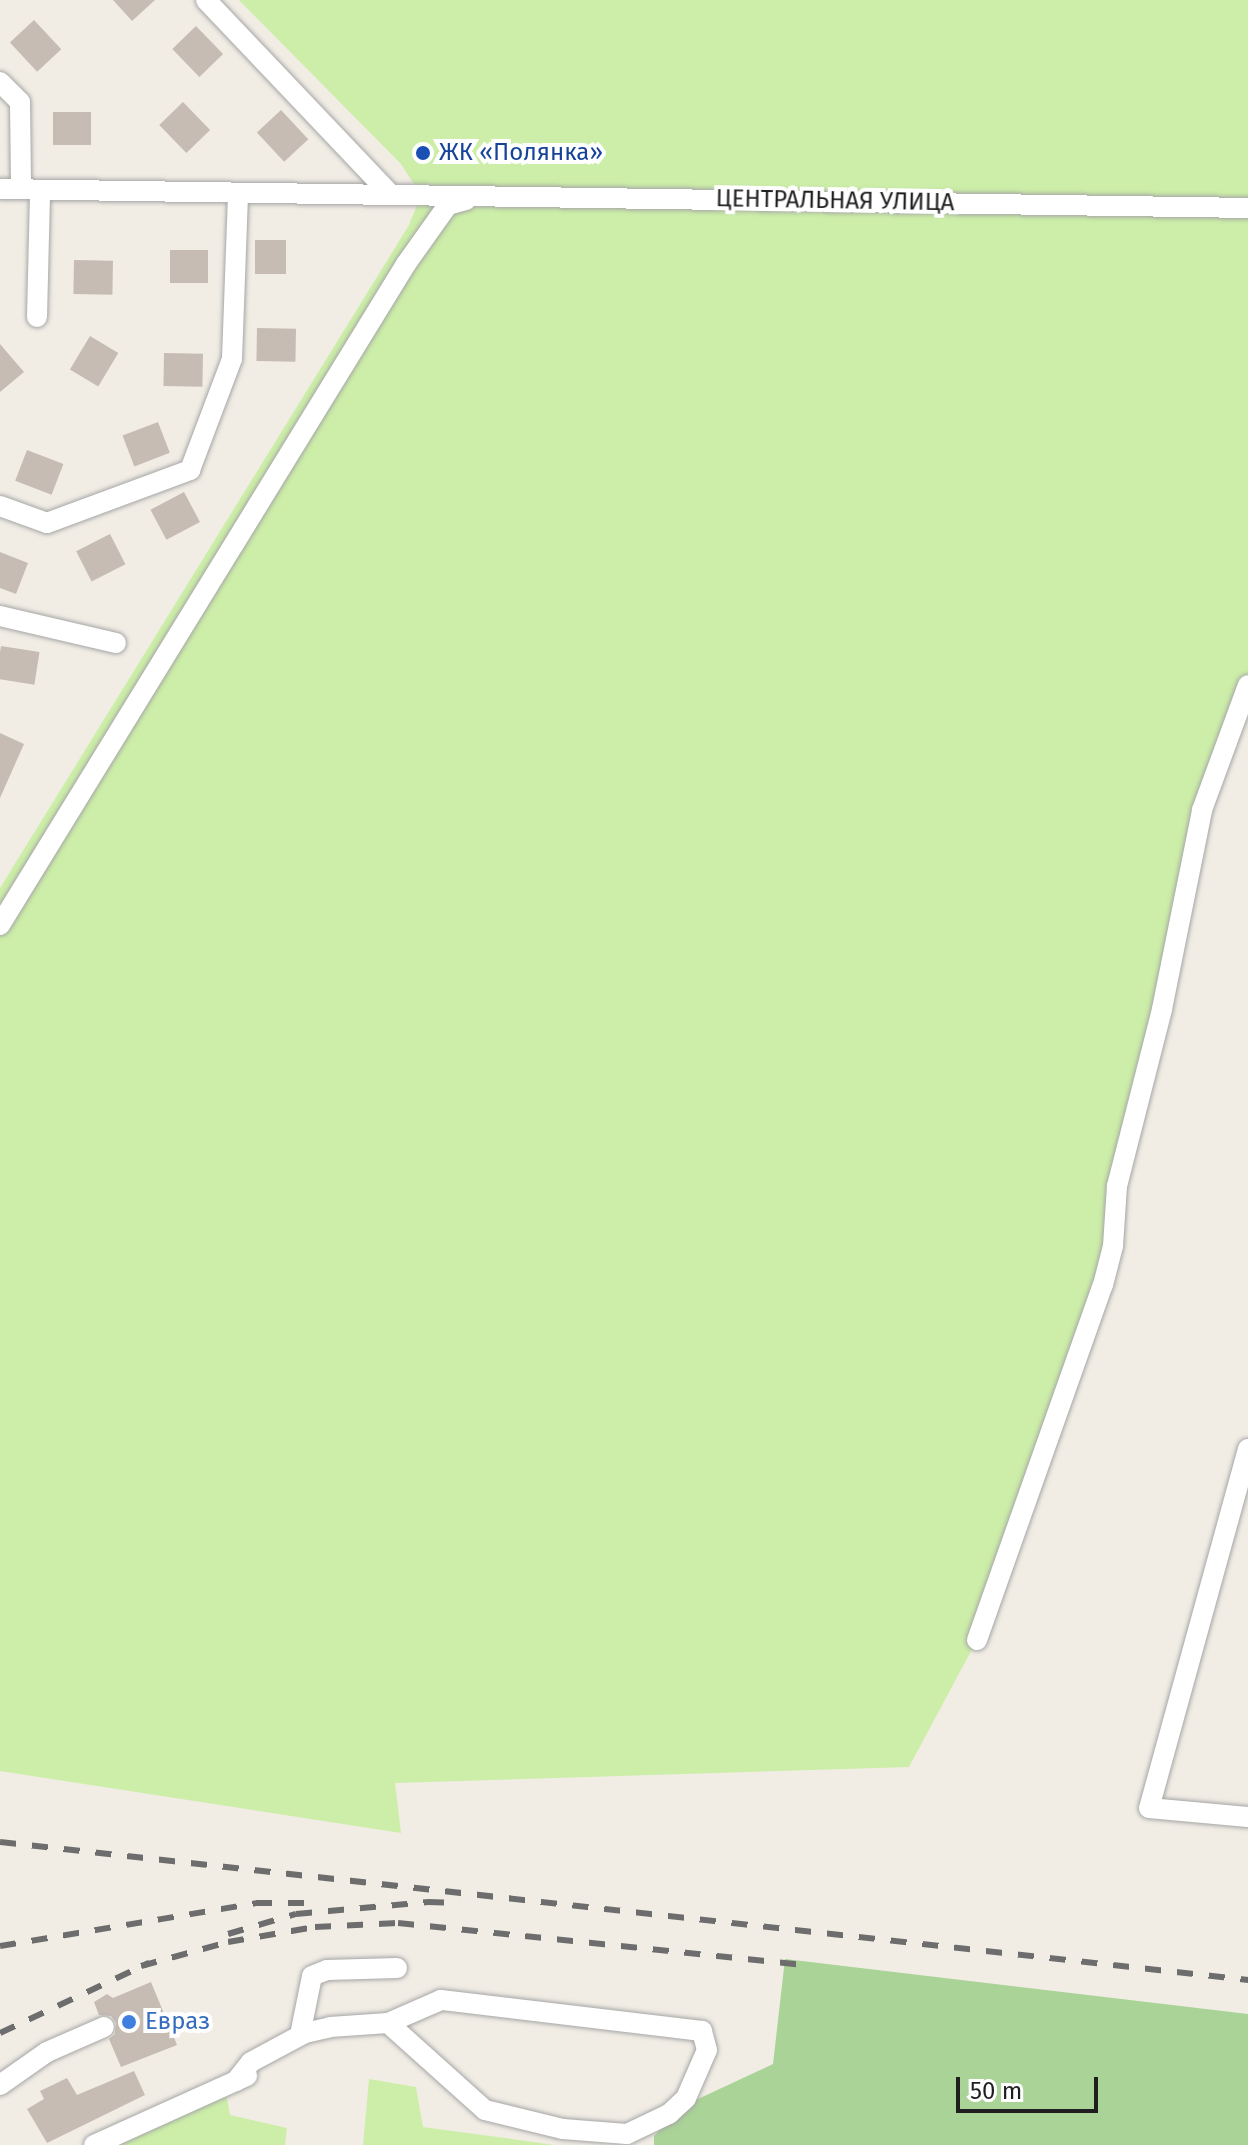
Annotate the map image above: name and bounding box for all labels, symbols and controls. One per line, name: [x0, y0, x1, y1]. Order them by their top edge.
place label: ЖК «Полянка»: [439, 139, 603, 167]
marker: ЖК «Полянка»: [414, 144, 432, 162]
street label: ЦЕНТРАЛЬНАЯ УЛИЦА: [715, 185, 955, 217]
place label: Евраз: [145, 2008, 210, 2036]
marker: Евраз: [120, 2013, 138, 2031]
scale bar: [960, 2061, 1102, 2111]
text: 50 m: [970, 2077, 1022, 2105]

